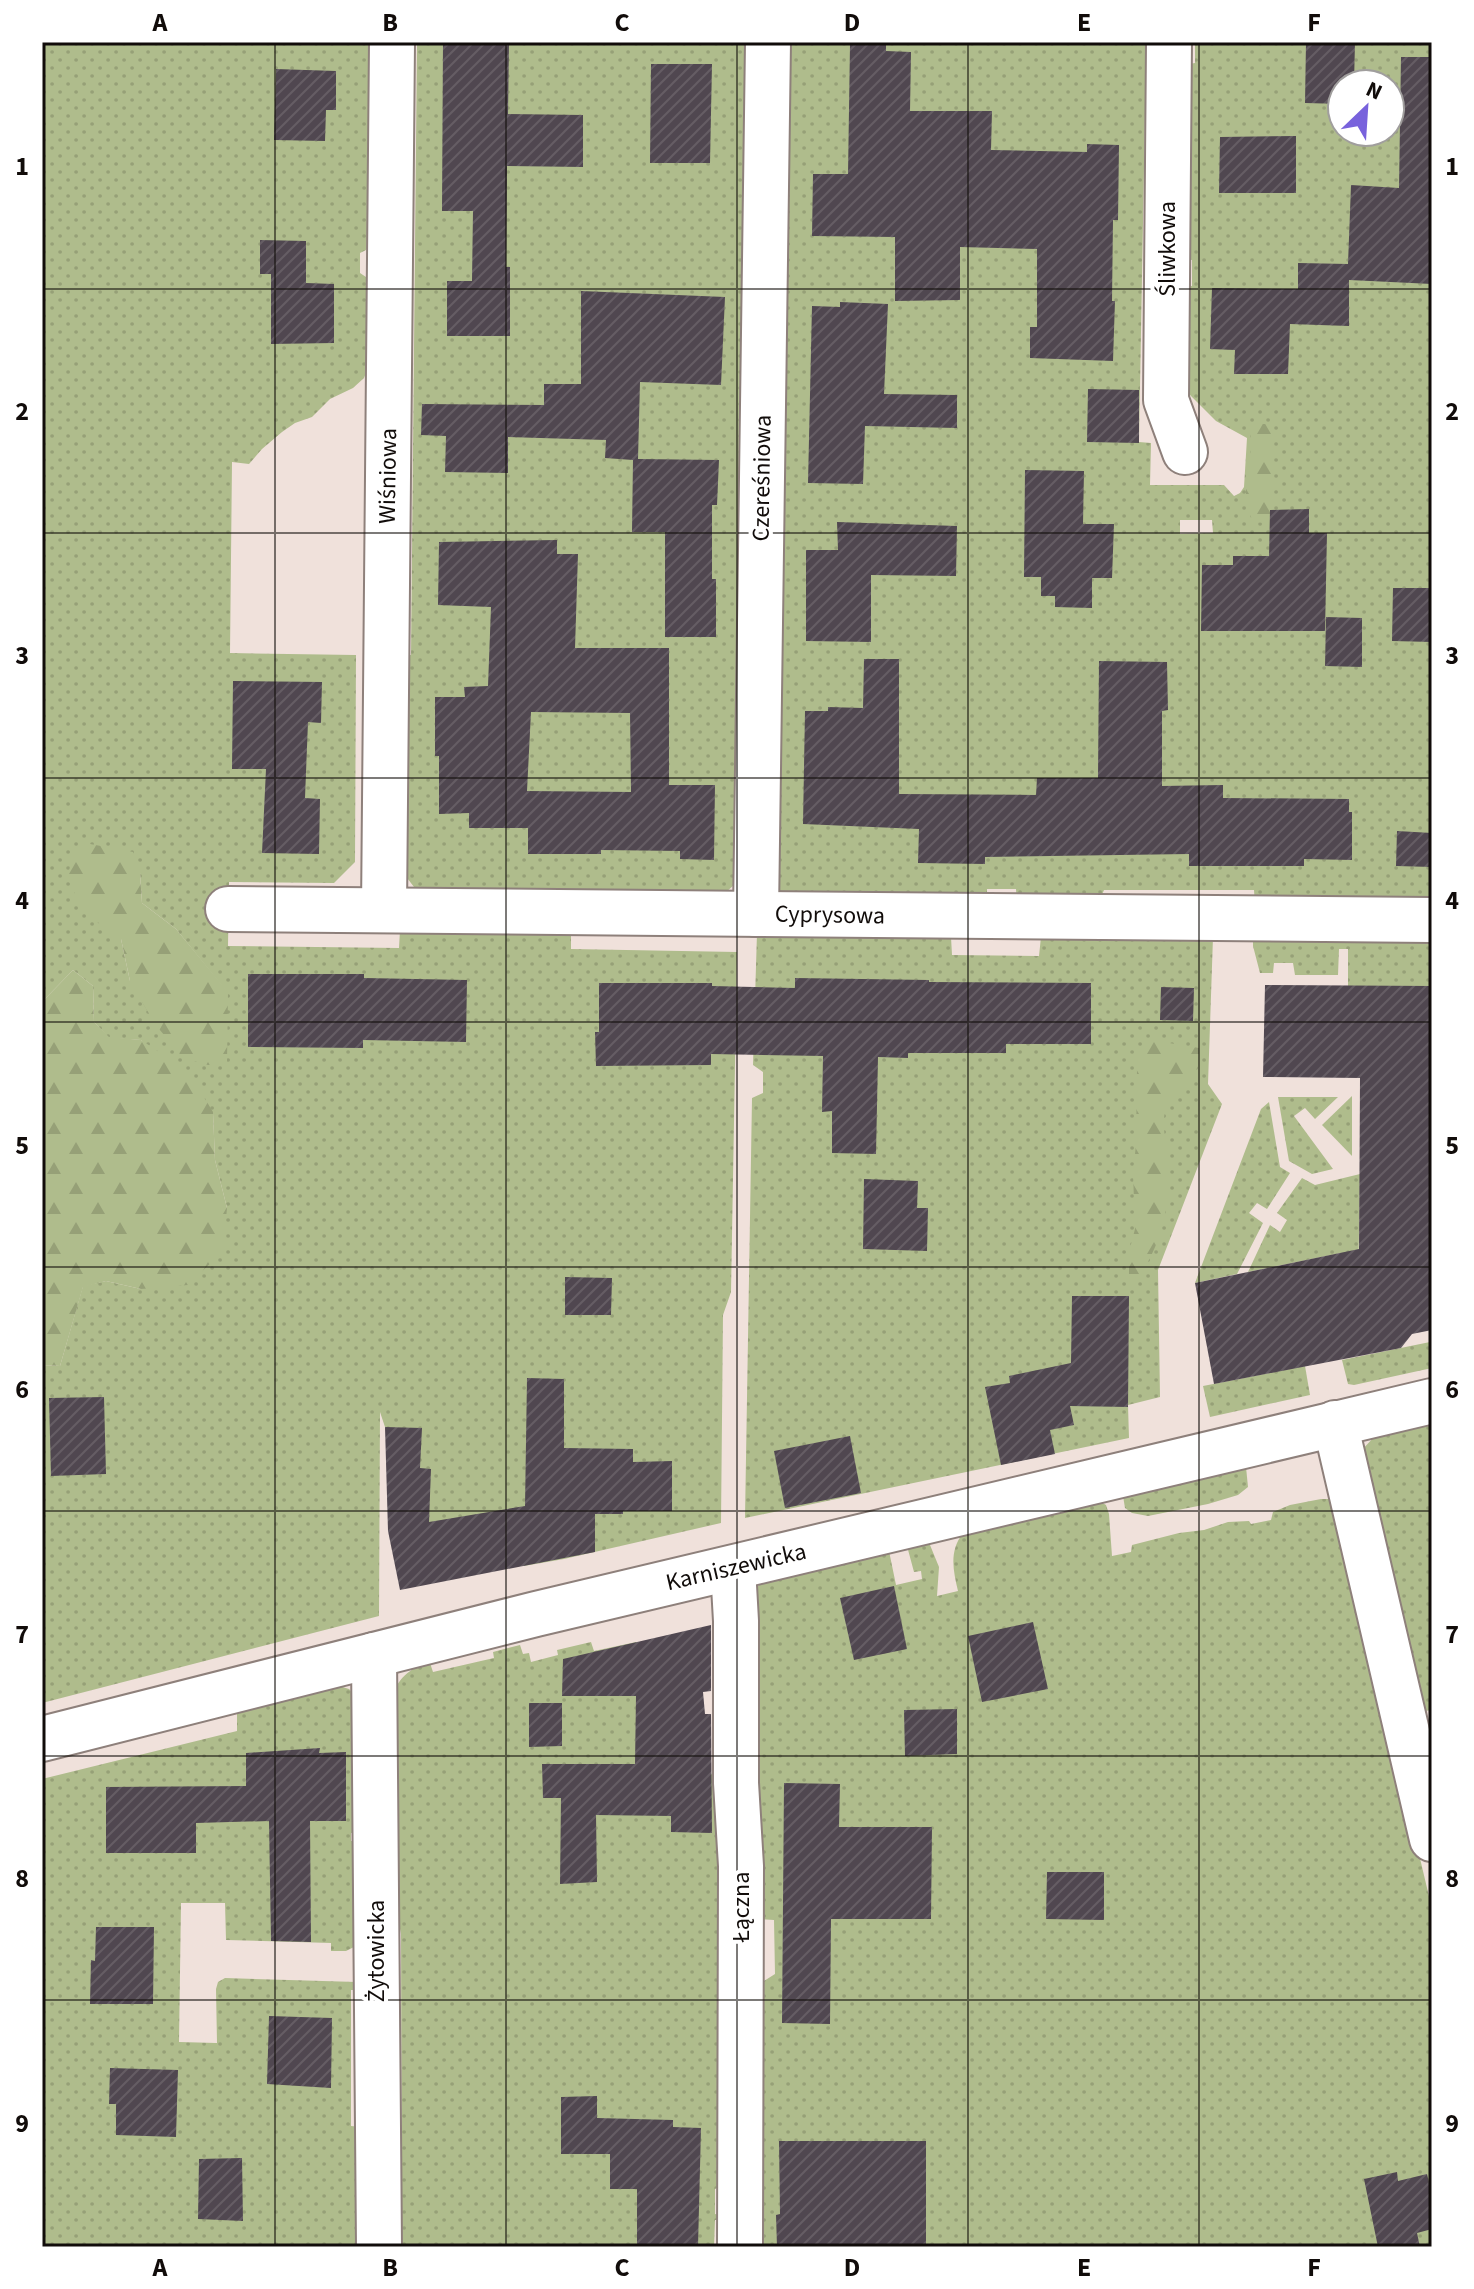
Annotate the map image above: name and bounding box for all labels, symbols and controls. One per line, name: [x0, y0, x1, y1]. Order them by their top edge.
text: A: [152, 4, 169, 41]
text: B: [382, 4, 398, 41]
text: C: [614, 4, 630, 41]
text: D: [844, 4, 860, 41]
text: E: [1077, 4, 1091, 41]
text: F: [1307, 4, 1321, 41]
north arrow: [1326, 68, 1406, 148]
text: N: [1361, 73, 1387, 108]
text: 1: [15, 148, 29, 185]
text: 1: [1445, 148, 1459, 185]
street label: Śliwkowa: [1150, 201, 1185, 297]
text: 2: [15, 393, 29, 430]
text: 2: [1445, 393, 1459, 430]
street label: Czereśniowa: [743, 414, 781, 542]
street label: Wiśniowa: [370, 428, 406, 524]
text: 3: [15, 637, 29, 674]
text: 3: [1445, 637, 1459, 674]
text: 4: [15, 882, 29, 919]
text: 4: [1445, 882, 1459, 919]
street label: Cyprysowa: [775, 897, 885, 933]
text: 5: [15, 1127, 29, 1164]
text: 5: [1445, 1127, 1459, 1164]
text: 6: [15, 1371, 29, 1408]
text: 6: [1445, 1371, 1459, 1408]
street label: Karniszewicka: [662, 1534, 810, 1600]
text: 7: [15, 1616, 29, 1653]
text: 7: [1445, 1616, 1459, 1653]
text: 8: [15, 1860, 29, 1897]
text: 8: [1445, 1860, 1459, 1897]
street label: Łączna: [724, 1872, 759, 1943]
street label: Żytowicka: [359, 1900, 394, 2002]
text: 9: [15, 2105, 29, 2142]
text: 9: [1445, 2105, 1459, 2142]
text: A: [152, 2249, 169, 2286]
text: B: [382, 2249, 398, 2286]
text: C: [614, 2249, 630, 2286]
text: D: [844, 2249, 860, 2286]
text: E: [1077, 2249, 1091, 2286]
text: F: [1307, 2249, 1321, 2286]

